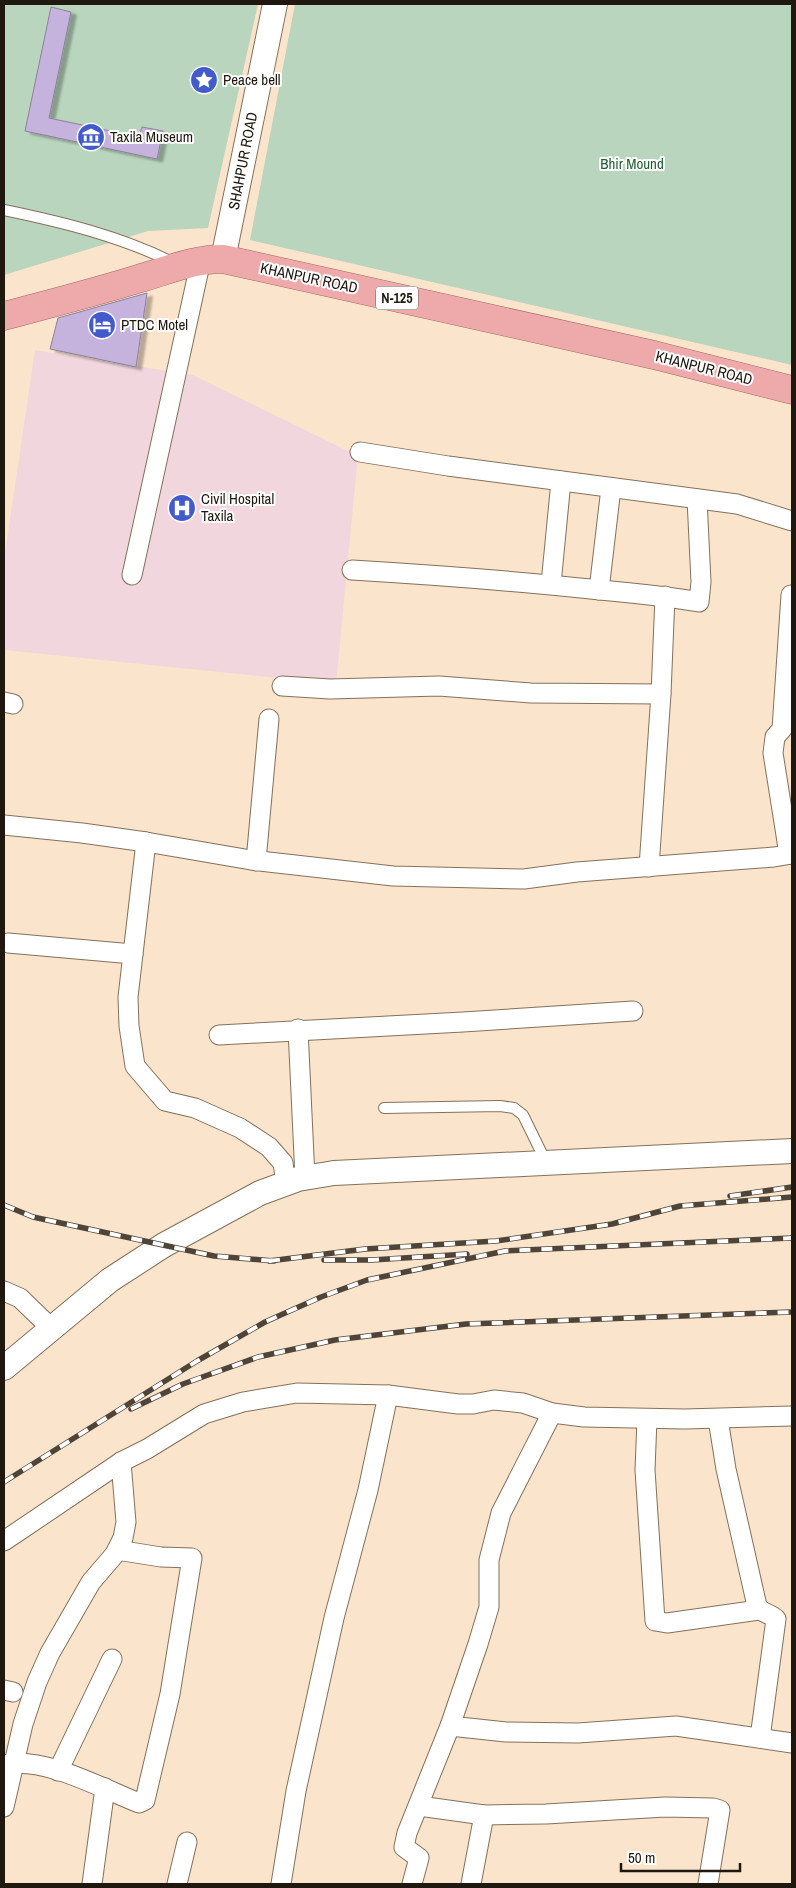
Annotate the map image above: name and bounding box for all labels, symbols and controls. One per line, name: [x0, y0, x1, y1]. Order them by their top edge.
place icon: Peace bell: [189, 65, 219, 95]
place label: Peace bell: [223, 69, 280, 90]
street label: SHAHPUR ROAD: [223, 110, 262, 212]
museum icon: Taxila Museum: [76, 122, 106, 152]
place label: Taxila Museum: [110, 126, 193, 147]
park label: Bhir Mound: [600, 153, 664, 174]
street label: KHANPUR ROAD: [258, 257, 360, 298]
road number: N-125: [376, 286, 418, 310]
hotel icon: PTDC Motel: [87, 310, 117, 340]
place label: PTDC Motel: [121, 314, 188, 335]
street label: KHANPUR ROAD: [654, 345, 755, 390]
place label: Civil Hospital Taxila: [201, 488, 274, 526]
hospital icon: Civil Hospital Taxila: [167, 493, 197, 523]
scale bar: [621, 1840, 740, 1872]
text: 50 m: [628, 1847, 655, 1868]

